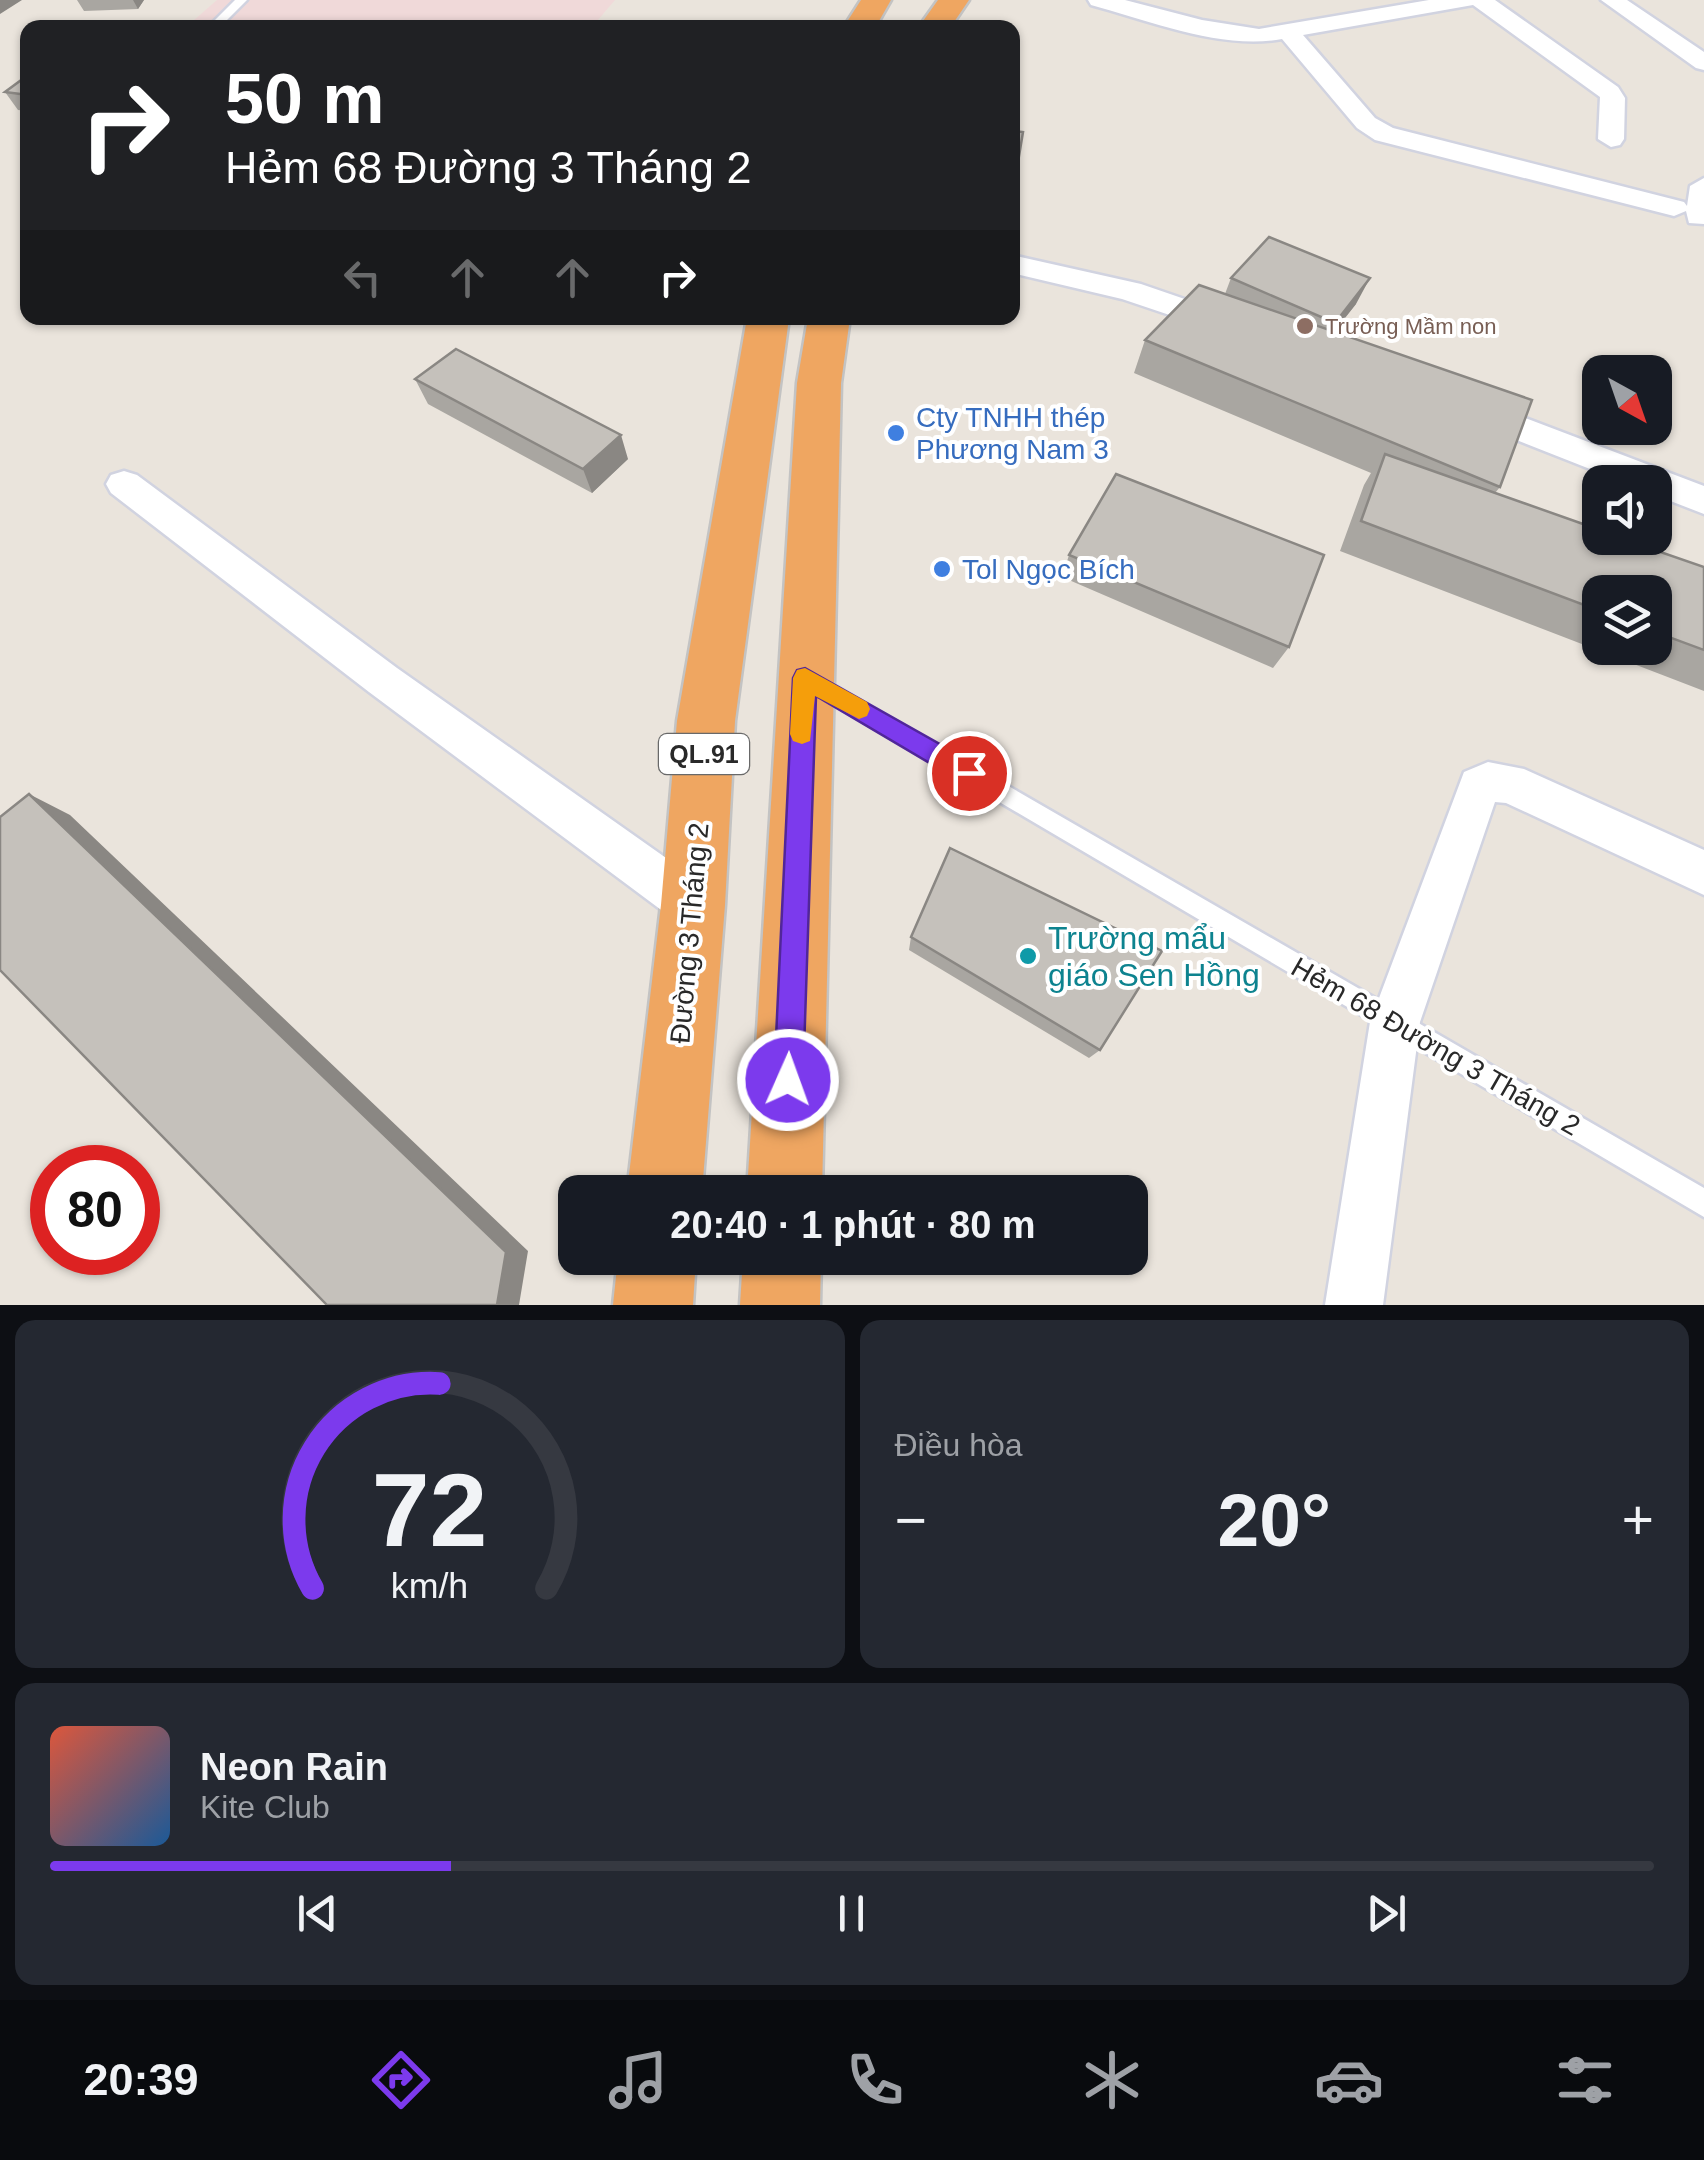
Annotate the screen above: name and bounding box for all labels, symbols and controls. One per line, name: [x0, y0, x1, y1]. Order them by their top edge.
icon: right: [60, 60, 190, 190]
text: 50 m: [225, 60, 385, 138]
text: Hẻm 68 Đường 3 Tháng 2: [225, 142, 752, 193]
icon: left: [335, 250, 390, 305]
icon: ahead: [440, 250, 495, 305]
icon: ahead: [545, 250, 600, 305]
icon: right: [650, 250, 705, 305]
place label: Trường Mầm non: [1325, 314, 1496, 339]
marker: Trường Mầm non: [1294, 315, 1316, 337]
north arrow: [1582, 355, 1672, 445]
map controls: [1582, 355, 1672, 665]
place label: Cty TNHH thép Phương Nam 3: [916, 402, 1109, 465]
marker: Cty TNHH thép Phương Nam 3: [885, 422, 907, 444]
button: sound: [1582, 465, 1672, 555]
place label: Tol Ngọc Bích: [962, 554, 1135, 585]
marker: Tol Ngọc Bích: [931, 558, 953, 580]
button: layers: [1582, 575, 1672, 665]
pin: [927, 731, 1012, 816]
road number: QL.91: [659, 734, 749, 774]
icon: arrive: [942, 746, 997, 801]
street label: Đường 3 Tháng 2: [664, 821, 715, 1045]
place label: Trường mẩu giáo Sen Hồng: [1048, 920, 1260, 993]
marker: Trường mẩu giáo Sen Hồng: [1017, 945, 1039, 967]
street label: Hẻm 68 Đường 3 Tháng 2: [1286, 951, 1585, 1142]
position arrow: [736, 1028, 840, 1132]
speed limit sign: 80: [30, 1145, 160, 1275]
text: 20:40 · 1 phút · 80 m: [670, 1204, 1036, 1246]
text: Điều hòa: [895, 1427, 1023, 1463]
text: 72: [372, 1452, 488, 1568]
text: 20°: [1218, 1478, 1331, 1562]
text: −: [895, 1489, 927, 1551]
text: +: [1622, 1489, 1654, 1551]
text: km/h: [391, 1566, 468, 1606]
text: Neon Rain: [200, 1746, 388, 1788]
text: Kite Club: [200, 1789, 330, 1825]
icon: previous: [290, 1886, 345, 1941]
icon: pause: [824, 1886, 879, 1941]
icon: next: [1359, 1886, 1414, 1941]
icon: directions: [366, 2045, 436, 2115]
icon: music: [603, 2045, 673, 2115]
icon: phone: [840, 2045, 910, 2115]
icon: climate: [1077, 2045, 1147, 2115]
icon: car: [1314, 2045, 1384, 2115]
icon: filters: [1550, 2045, 1620, 2115]
text: 20:39: [83, 2054, 199, 2105]

